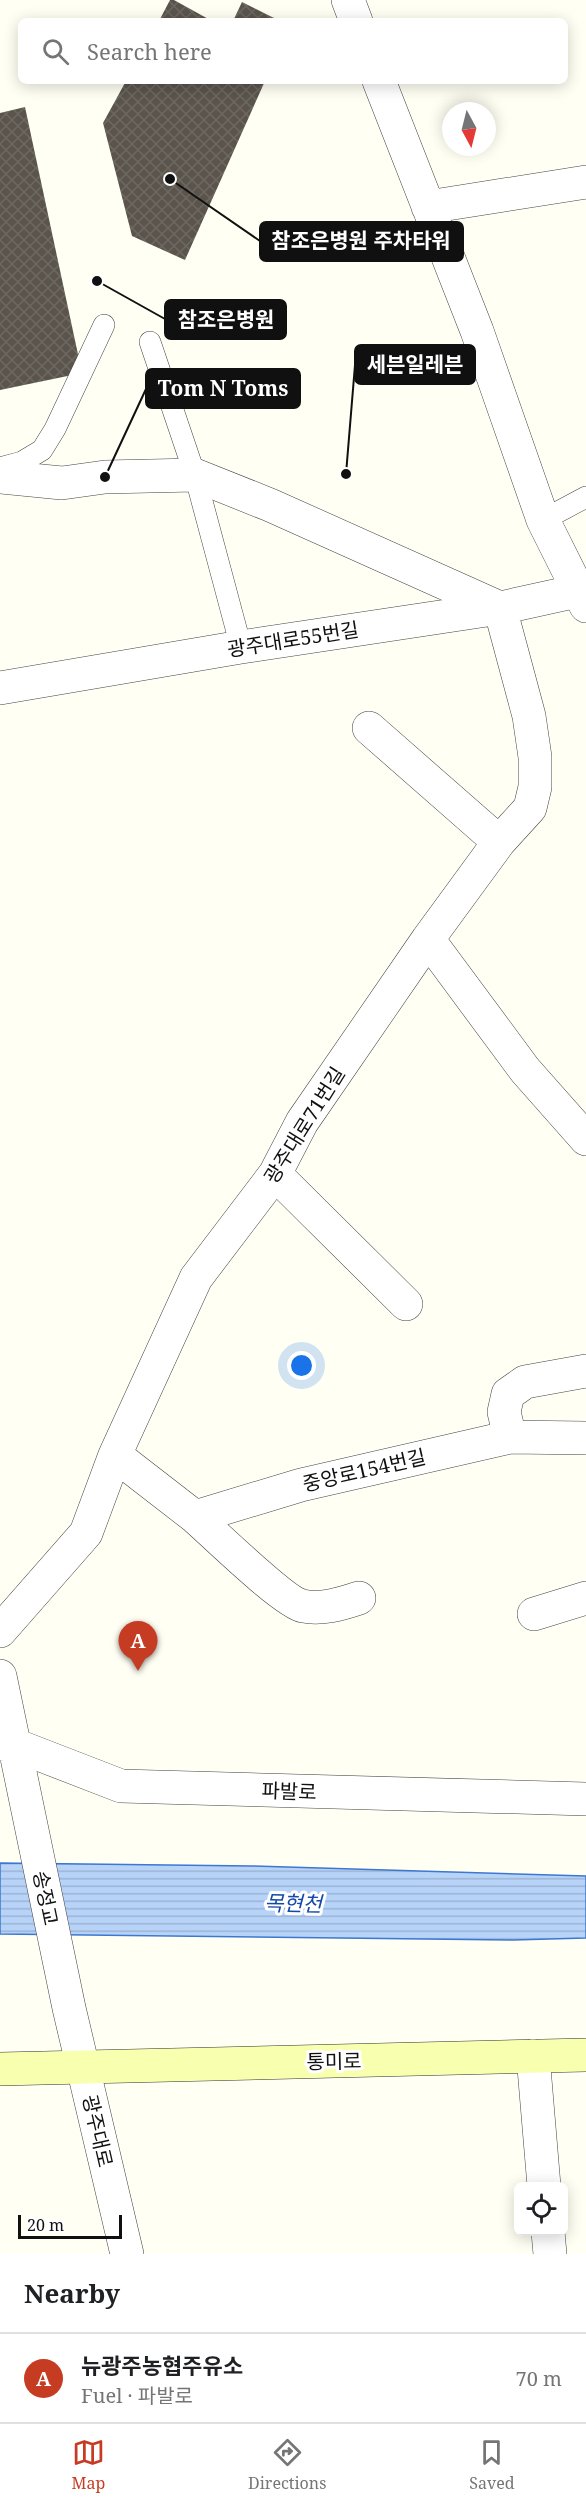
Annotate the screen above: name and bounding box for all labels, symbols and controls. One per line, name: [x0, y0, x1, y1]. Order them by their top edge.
search box: [18, 18, 568, 84]
icon: search: [39, 35, 72, 68]
text: Search here: [87, 36, 212, 66]
north arrow: [442, 102, 496, 156]
callout: 참조은병원 주차타워: [260, 222, 463, 261]
text: 참조은병원 주차타워: [271, 226, 451, 254]
callout: 참조은병원: [165, 300, 286, 339]
text: 참조은병원: [178, 305, 274, 333]
callout: 세븐일레븐: [355, 345, 475, 384]
text: 세븐일레븐: [367, 350, 463, 378]
callout: Tom N Toms: [146, 369, 300, 408]
text: Tom N Toms: [158, 374, 288, 402]
street label: 광주대로55번길: [225, 615, 361, 663]
street label: 광주대로71번길: [257, 1062, 351, 1188]
your location: [287, 1351, 316, 1380]
street label: 중앙로154번길: [300, 1443, 428, 1497]
pin: A: [118, 1622, 158, 1671]
street label: 파발로: [261, 1777, 317, 1805]
street label: 송정교: [27, 1868, 65, 1928]
water label: 목현천: [264, 1888, 325, 1918]
street label: 통미로: [306, 2047, 362, 2075]
street label: 광주대로: [77, 2092, 119, 2170]
map controls: [514, 2182, 568, 2236]
button: locate: [514, 2182, 568, 2236]
scale bar: [18, 2212, 122, 2240]
text: 20 m: [27, 2214, 64, 2236]
text: Nearby: [24, 2275, 120, 2311]
text: 뉴광주농협주유소: [81, 2350, 243, 2380]
text: A: [36, 2365, 51, 2392]
text: 70 m: [516, 2365, 562, 2392]
text: Fuel · 파발로: [81, 2382, 193, 2409]
tab: Map: [71, 2436, 105, 2494]
tab: Directions: [248, 2436, 326, 2494]
tab: Saved: [469, 2436, 515, 2494]

